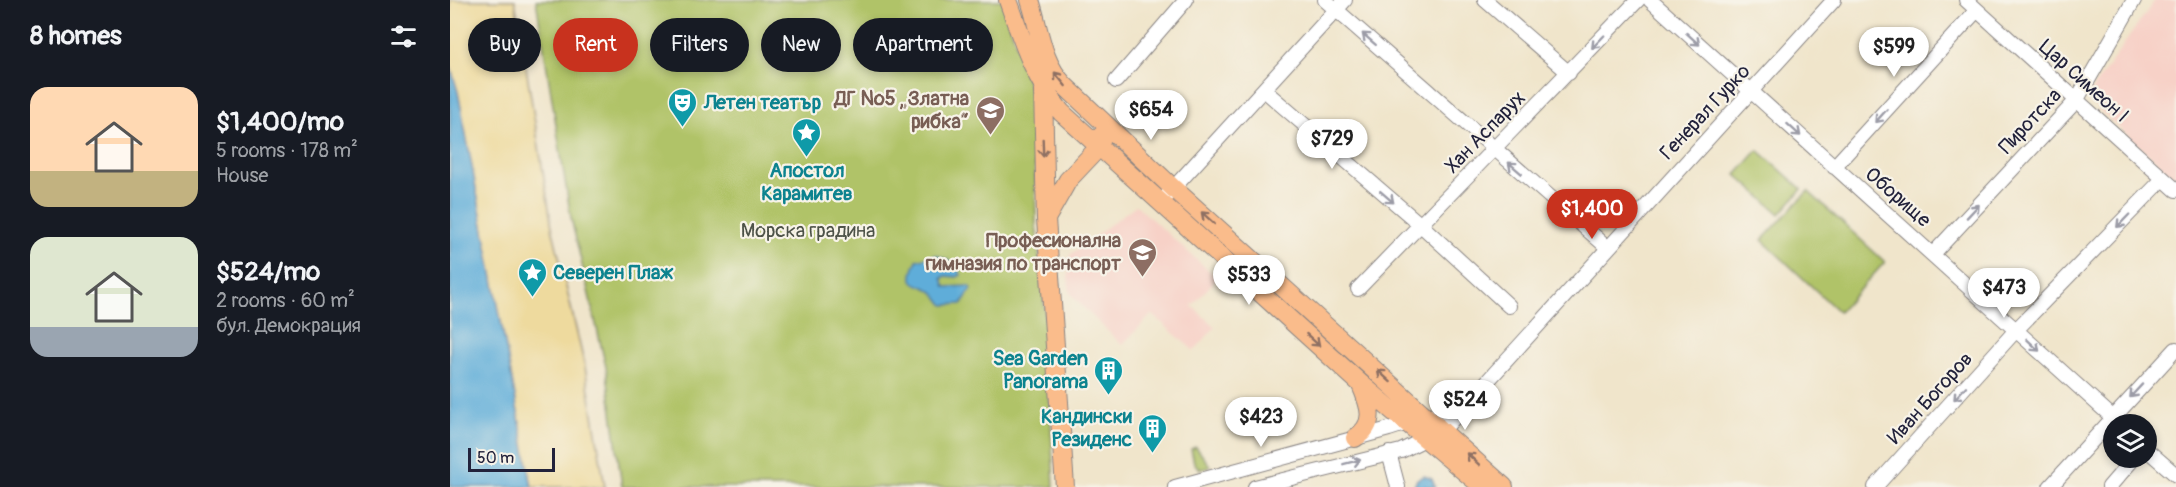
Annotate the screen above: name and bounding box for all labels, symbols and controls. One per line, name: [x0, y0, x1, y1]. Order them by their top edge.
chip: Buy: [468, 18, 541, 72]
chip: Rent: [553, 18, 638, 72]
chip: Filters: [650, 18, 749, 72]
chip: New: [761, 18, 841, 72]
chip: Apartment: [853, 18, 993, 72]
text: 8 homes: [30, 20, 122, 52]
icon: filters: [387, 20, 420, 53]
pin: $599: [1858, 27, 1930, 78]
one-way arrow: [1362, 32, 1377, 46]
one-way arrow: [1685, 32, 1700, 46]
text: $599: [1873, 34, 1915, 59]
street label: Цар Симеон I: [2034, 34, 2134, 128]
one-way arrow: [1591, 35, 1605, 50]
street label: Генерал Гурко: [1654, 59, 1756, 165]
one-way arrow: [1053, 71, 1066, 87]
street label: Пиротска: [1993, 83, 2067, 159]
theatre icon: Летен театър: [667, 86, 699, 128]
place label: ДГ №5 „Златна рибка“: [834, 86, 969, 134]
street label: Хан Аспарух: [1440, 86, 1530, 178]
place label: Летен театър: [703, 90, 822, 115]
pin: $654: [1115, 90, 1187, 141]
school or university icon: ДГ №5 „Златна рибка“: [974, 94, 1006, 136]
text: $654: [1129, 97, 1173, 122]
text: $1,400/mo: [216, 106, 344, 138]
one-way arrow: [1874, 108, 1888, 123]
icon: home: [78, 111, 150, 183]
place icon: Апостол Карамитев: [791, 116, 823, 158]
pin: $729: [1296, 119, 1368, 170]
one-way arrow: [1786, 123, 1801, 137]
text: $729: [1311, 126, 1353, 151]
text: 5 rooms · 178 m²: [216, 138, 358, 163]
one-way arrow: [1038, 138, 1049, 158]
place label: Апостол Карамитев: [761, 158, 853, 206]
one-way arrow: [1507, 161, 1523, 174]
street label: Оборище: [1860, 162, 1936, 233]
text: House: [216, 163, 268, 188]
pin: $1,400: [1543, 189, 1641, 240]
one-way arrow: [1380, 190, 1395, 204]
text: $1,400: [1561, 196, 1623, 221]
one-way arrow: [1966, 204, 1980, 219]
one-way arrow: [1200, 211, 1215, 225]
one-way arrow: [2115, 213, 2130, 228]
park label: Морска градина: [741, 218, 875, 243]
place label: Професионална гимназия по транспорт: [925, 228, 1122, 276]
school or university icon: Професионална гимназия по транспорт: [1126, 236, 1158, 278]
pin: $533: [1213, 255, 1285, 306]
text: $524/mo: [216, 256, 320, 288]
place icon: Северен Плаж: [516, 256, 548, 298]
place label: Северен Плаж: [553, 260, 674, 285]
icon: home: [78, 261, 150, 333]
text: $533: [1227, 262, 1271, 287]
pin: $473: [1968, 268, 2040, 319]
text: $473: [1982, 275, 2026, 300]
text: 2 rooms · 60 m²: [216, 288, 355, 313]
text: бул. Демокрация: [216, 313, 361, 338]
one-way arrow: [1305, 333, 1320, 347]
one-way arrow: [2025, 338, 2040, 352]
place label: Sea Garden Panorama: [993, 346, 1088, 394]
street label: Иван Богоров: [1882, 347, 1978, 449]
building icon: Sea Garden Panorama: [1093, 354, 1125, 396]
one-way arrow: [1377, 369, 1392, 383]
pin: $524: [1429, 380, 1501, 431]
one-way arrow: [2129, 383, 2143, 398]
one-way arrow: [1953, 385, 1967, 400]
text: $524: [1443, 387, 1487, 412]
pin: $423: [1225, 397, 1297, 448]
place label: Кандински Резиденс: [1041, 404, 1132, 452]
text: $423: [1239, 404, 1283, 429]
building icon: Кандински Резиденс: [1137, 412, 1169, 454]
map controls: [2103, 414, 2157, 468]
button: layers: [2103, 414, 2157, 468]
scale bar: [468, 445, 555, 472]
text: 50 m: [477, 448, 514, 468]
one-way arrow: [1466, 452, 1481, 466]
one-way arrow: [1342, 456, 1361, 468]

